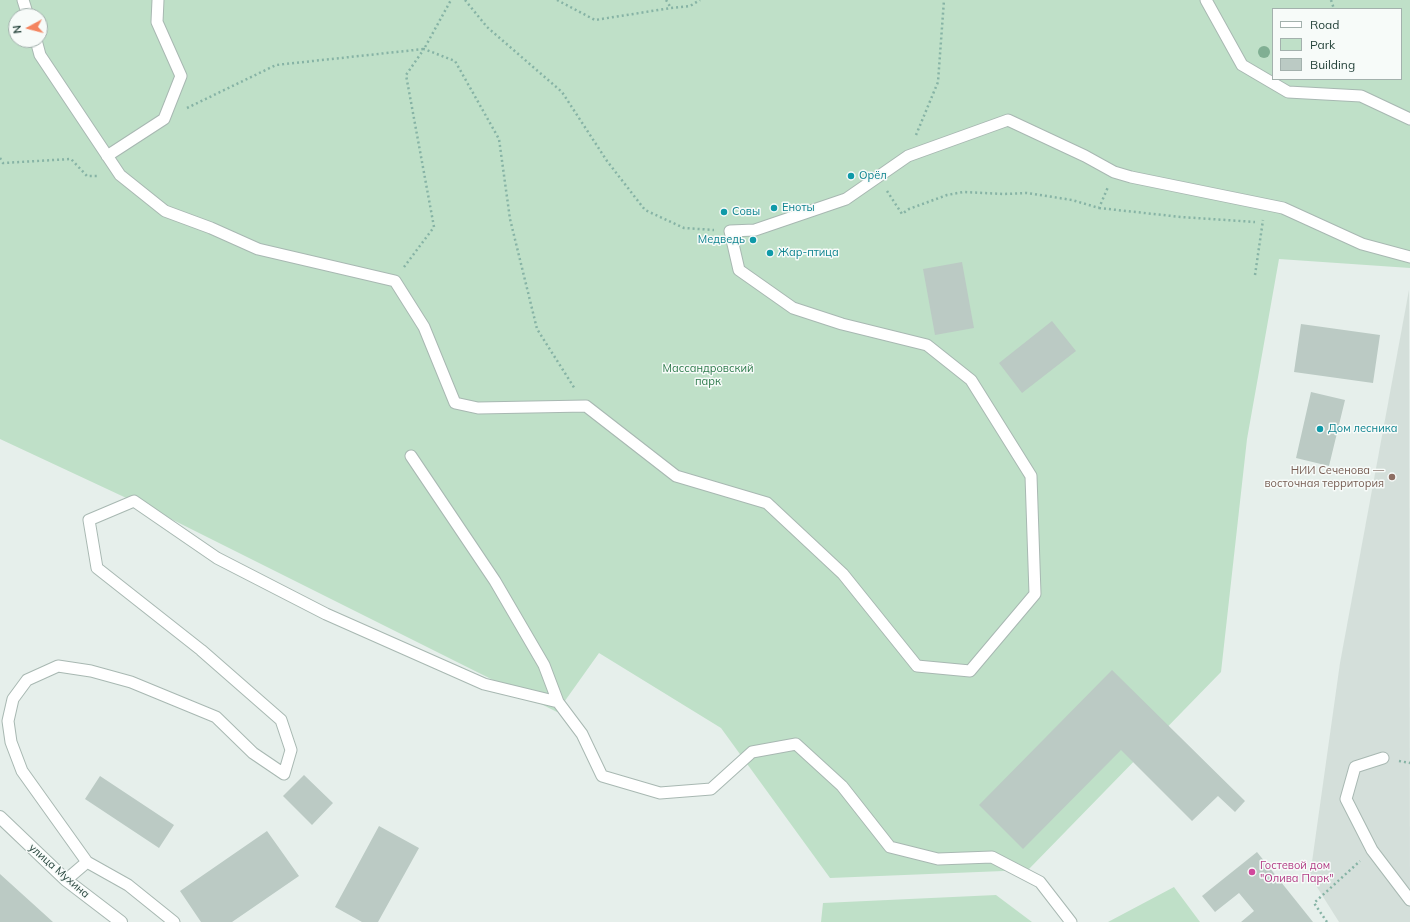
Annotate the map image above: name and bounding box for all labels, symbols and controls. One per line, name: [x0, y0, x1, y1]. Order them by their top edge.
north arrow: [8, 8, 48, 48]
legend: [1272, 8, 1402, 80]
text: Road: [1310, 17, 1339, 32]
text: N: [10, 24, 25, 34]
text: Park: [1310, 37, 1335, 52]
text: Building: [1310, 57, 1355, 72]
place label: Орёл: [859, 169, 887, 183]
marker: Орёл: [846, 171, 856, 181]
place label: Еноты: [782, 201, 815, 215]
marker: Еноты: [769, 203, 779, 213]
place label: Совы: [732, 205, 760, 219]
marker: Совы: [719, 207, 729, 217]
place label: Медведь: [698, 233, 745, 247]
marker: Медведь: [748, 235, 758, 245]
place label: Жар-птица: [778, 246, 839, 260]
marker: Жар-птица: [765, 248, 775, 258]
park label: Массандровский парк: [662, 362, 754, 388]
place label: Дом лесника: [1328, 422, 1397, 436]
marker: Дом лесника: [1315, 424, 1325, 434]
place label: НИИ Сеченова — восточная территория: [1264, 464, 1384, 490]
marker: НИИ Сеченова — восточная территория: [1387, 472, 1397, 482]
street label: улица Мухина: [26, 841, 92, 901]
place label: Гостевой дом "Олива Парк": [1260, 859, 1333, 885]
marker: Гостевой дом "Олива Парк": [1247, 867, 1257, 877]

